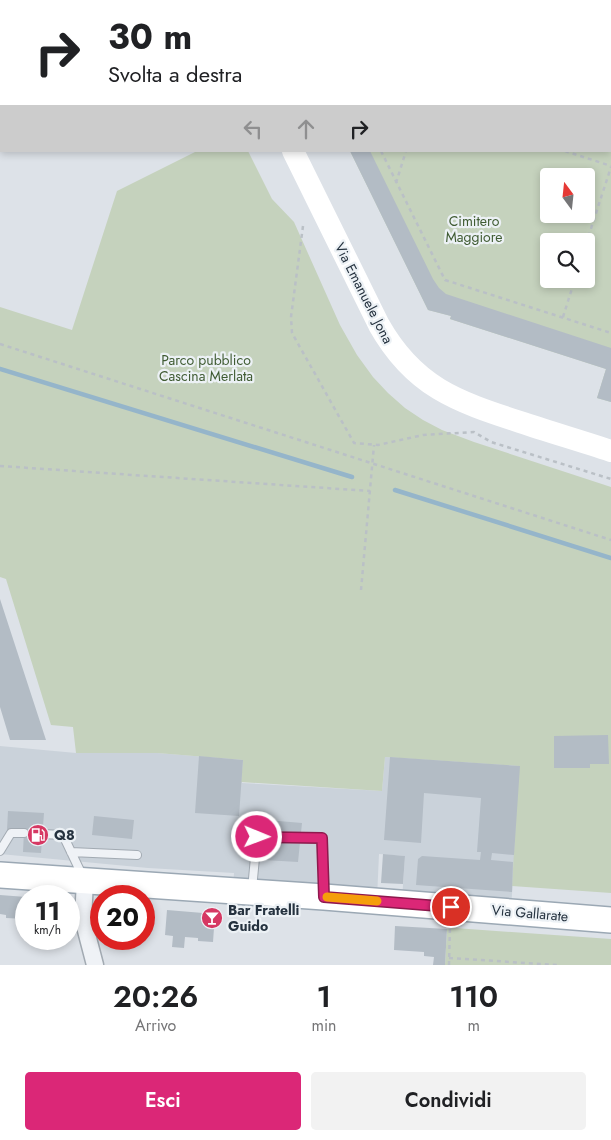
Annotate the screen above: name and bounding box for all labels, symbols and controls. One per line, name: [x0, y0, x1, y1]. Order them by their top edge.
text: 30 m: [108, 12, 192, 62]
icon: right: [25, 20, 90, 85]
text: Svolta a destra: [108, 58, 242, 90]
icon: left: [239, 115, 267, 143]
icon: ahead: [292, 115, 320, 143]
icon: right: [345, 115, 373, 143]
north arrow: [540, 168, 595, 222]
map controls: [540, 168, 595, 288]
park label: Cimitero Maggiore: [445, 211, 503, 247]
button: search: [540, 233, 595, 288]
street label: Via Emanuele Jona: [330, 239, 398, 347]
park label: Parco pubblico Cascina Merlata: [159, 350, 253, 386]
position arrow: [230, 810, 282, 862]
fuel station icon: Q8: [26, 823, 50, 847]
place label: Q8: [54, 825, 75, 845]
speed limit sign: 20: [90, 885, 155, 950]
pin: [430, 886, 472, 928]
text: 11: [35, 893, 60, 929]
icon: arrive: [437, 893, 465, 921]
place label: Bar Fratelli Guido: [228, 900, 300, 936]
street label: Via Gallarate: [491, 900, 569, 926]
bar icon: Bar Fratelli Guido: [200, 906, 224, 930]
text: km/h: [34, 921, 61, 939]
text: 20:26: [113, 975, 199, 1018]
text: 1: [317, 975, 331, 1018]
text: 110: [449, 975, 498, 1018]
text: Arrivo: [135, 1014, 176, 1037]
text: min: [311, 1014, 336, 1037]
text: m: [467, 1014, 480, 1037]
button: Esci: [25, 1072, 301, 1130]
button: Condividi: [311, 1072, 586, 1130]

